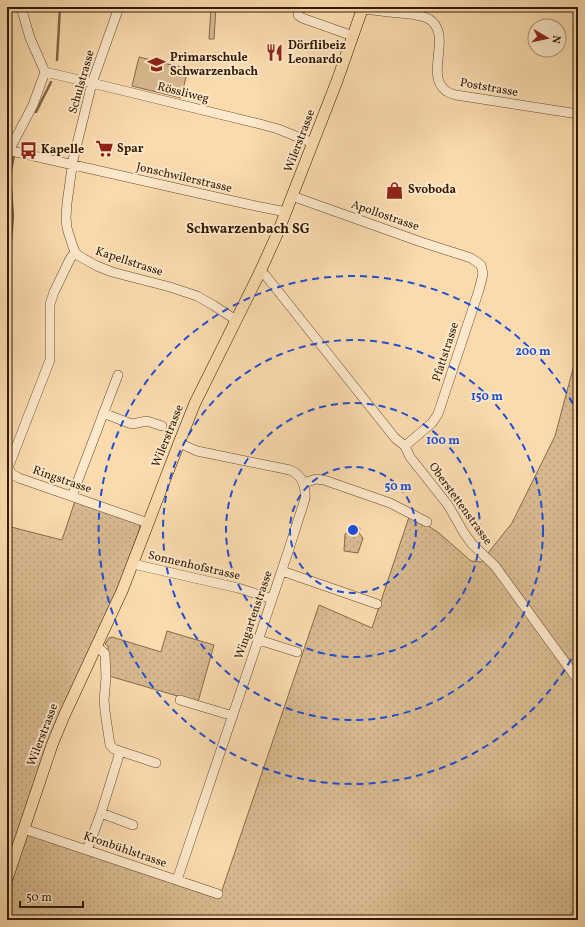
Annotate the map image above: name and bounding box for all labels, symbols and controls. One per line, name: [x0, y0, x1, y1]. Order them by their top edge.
north arrow: [527, 18, 567, 58]
text: N: [547, 34, 563, 44]
place label: Dörflibeiz Leonardo: [288, 38, 346, 68]
restaurant icon: Dörflibeiz Leonardo: [265, 43, 285, 63]
street label: Schulstrasse: [65, 48, 99, 116]
place label: Primarschule Schwarzenbach: [170, 50, 258, 80]
school or university icon: Primarschule Schwarzenbach: [147, 55, 167, 75]
street label: Poststrasse: [459, 75, 520, 101]
street label: Rössliweg: [155, 79, 211, 107]
street label: Wilerstrasse: [281, 107, 319, 175]
supermarket icon: Spar: [94, 139, 114, 159]
bus stop icon: Kapelle: [18, 140, 38, 160]
place label: Spar: [117, 141, 144, 157]
place label: Kapelle: [41, 142, 84, 158]
street label: Jonschwilerstrasse: [135, 159, 234, 197]
shop icon: Svoboda: [385, 180, 405, 200]
place label: Svoboda: [408, 182, 456, 198]
street label: Apollostrasse: [349, 197, 421, 235]
district label: Schwarzenbach SG: [186, 220, 310, 239]
street label: Kapellstrasse: [93, 244, 165, 281]
street label: Pfattstrasse: [429, 320, 463, 384]
text: 200 m: [515, 344, 551, 360]
text: 150 m: [471, 389, 503, 405]
street label: Wilerstrasse: [148, 402, 188, 470]
text: 100 m: [426, 433, 460, 449]
street label: Oberstettenstrasse: [425, 460, 496, 549]
street label: Ringstrasse: [30, 462, 94, 498]
text: 50 m: [384, 479, 412, 495]
centre of rings: [346, 523, 360, 537]
street label: Sonnenhofstrasse: [146, 548, 242, 584]
street label: Wingartenstrasse: [231, 568, 277, 662]
street label: Wilerstrasse: [24, 701, 62, 769]
street label: Kronbühlstrasse: [81, 828, 169, 872]
scale bar: [20, 883, 83, 909]
text: 50 m: [26, 890, 52, 906]

